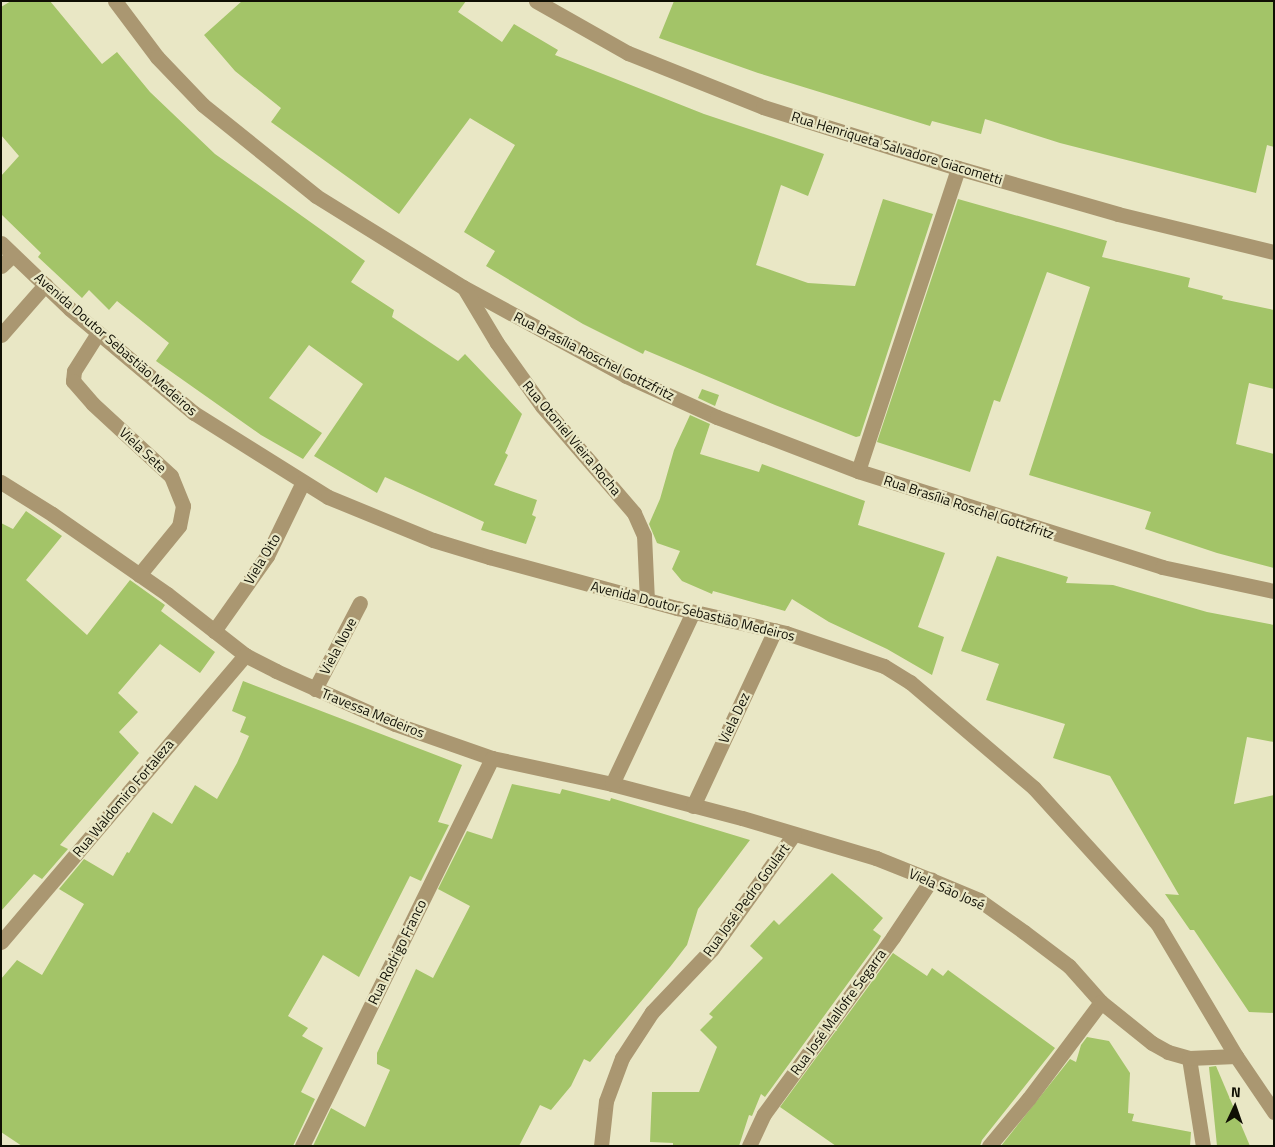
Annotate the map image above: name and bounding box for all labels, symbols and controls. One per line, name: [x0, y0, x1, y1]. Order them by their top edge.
street label: Rua Henriqueta Salvadore Giacometti: [789, 108, 1005, 188]
street label: Avenida Doutor Sebastião Medeiros: [31, 269, 201, 419]
street label: Rua Brasília Roschel Gottzfritz: [511, 308, 677, 404]
street label: Rua Otoniel Vieira Rocha: [519, 377, 625, 499]
street label: Viela Sete: [116, 424, 170, 476]
street label: Rua Brasília Roschel Gottzfritz: [882, 472, 1056, 542]
street label: Viela Oito: [240, 531, 284, 587]
street label: Avenida Doutor Sebastião Medeiros: [589, 577, 797, 645]
street label: Viela Nove: [316, 615, 360, 677]
street label: Travessa Medeiros: [319, 685, 427, 741]
street label: Viela Dez: [715, 690, 753, 746]
street label: Rua Waldomiro Fortaleza: [69, 736, 177, 860]
street label: Rua José Pedro Goulart: [699, 840, 793, 960]
street label: Viela São José: [906, 865, 988, 913]
street label: Rua Rodrigo Franco: [364, 897, 430, 1007]
street label: Rua José Mallofre Segarra: [787, 946, 889, 1078]
text: N: [1230, 1081, 1241, 1102]
north arrow: [1210, 1082, 1260, 1132]

